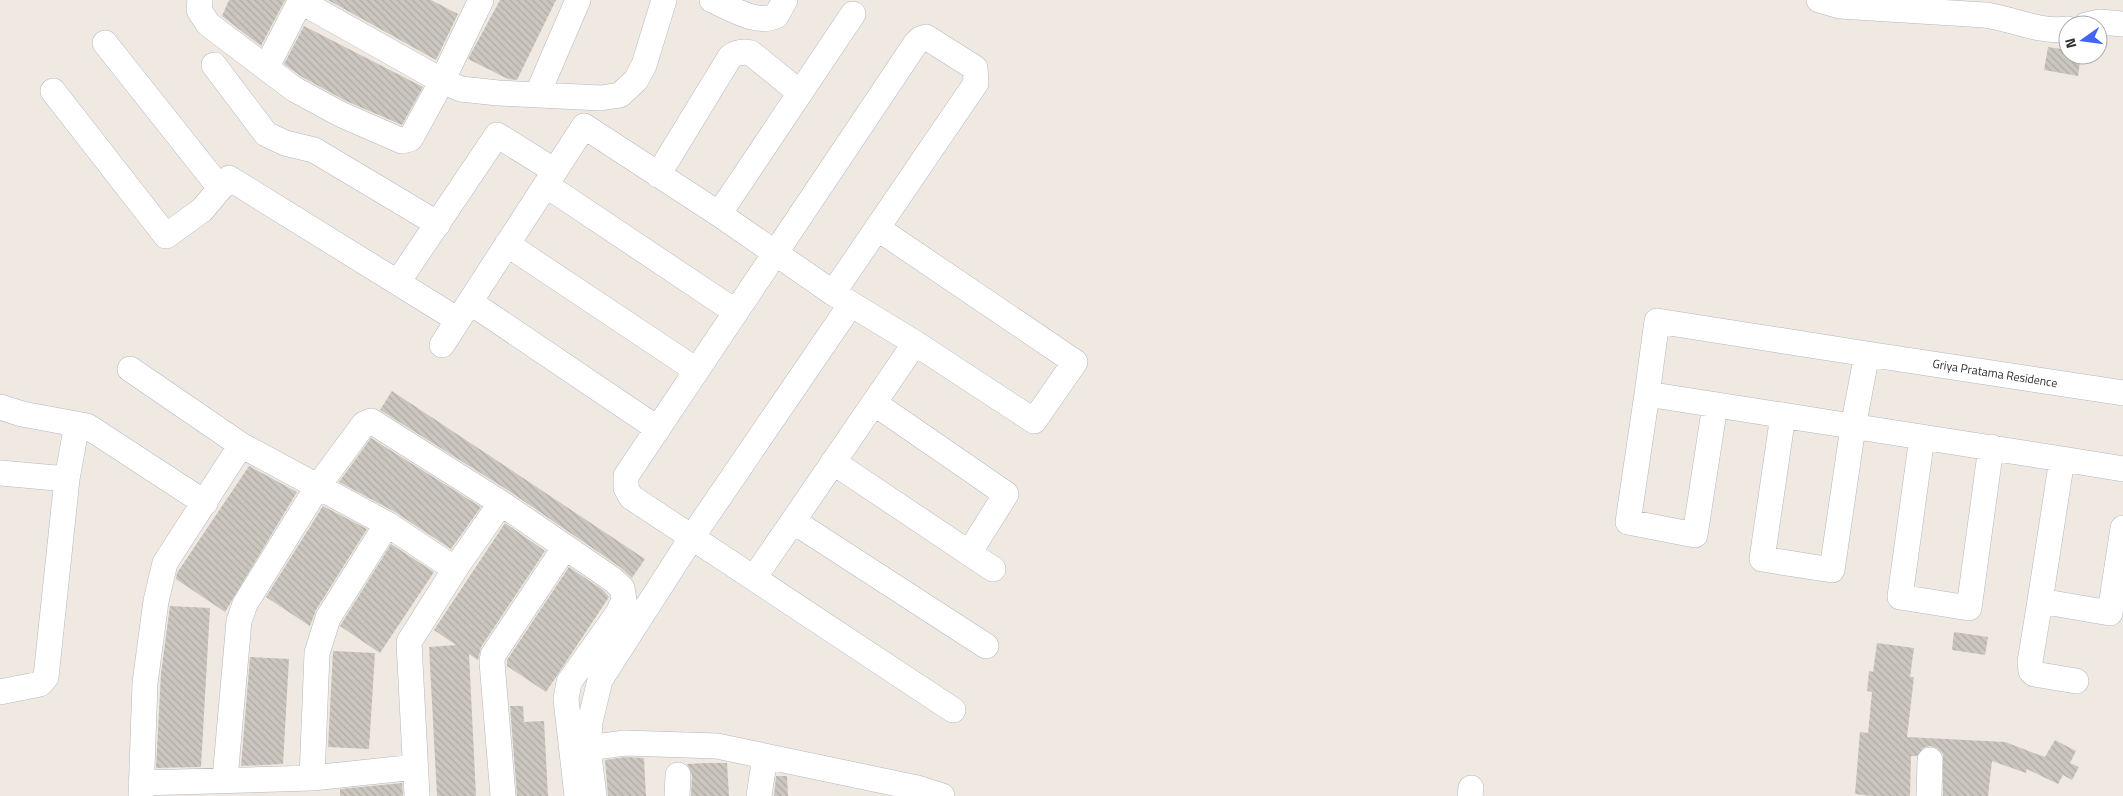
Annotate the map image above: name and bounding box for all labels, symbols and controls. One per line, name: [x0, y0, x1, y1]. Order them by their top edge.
north arrow: [2058, 15, 2108, 65]
text: N: [2059, 36, 2081, 51]
street label: Griya Pratama Residence: [1931, 354, 2059, 392]

